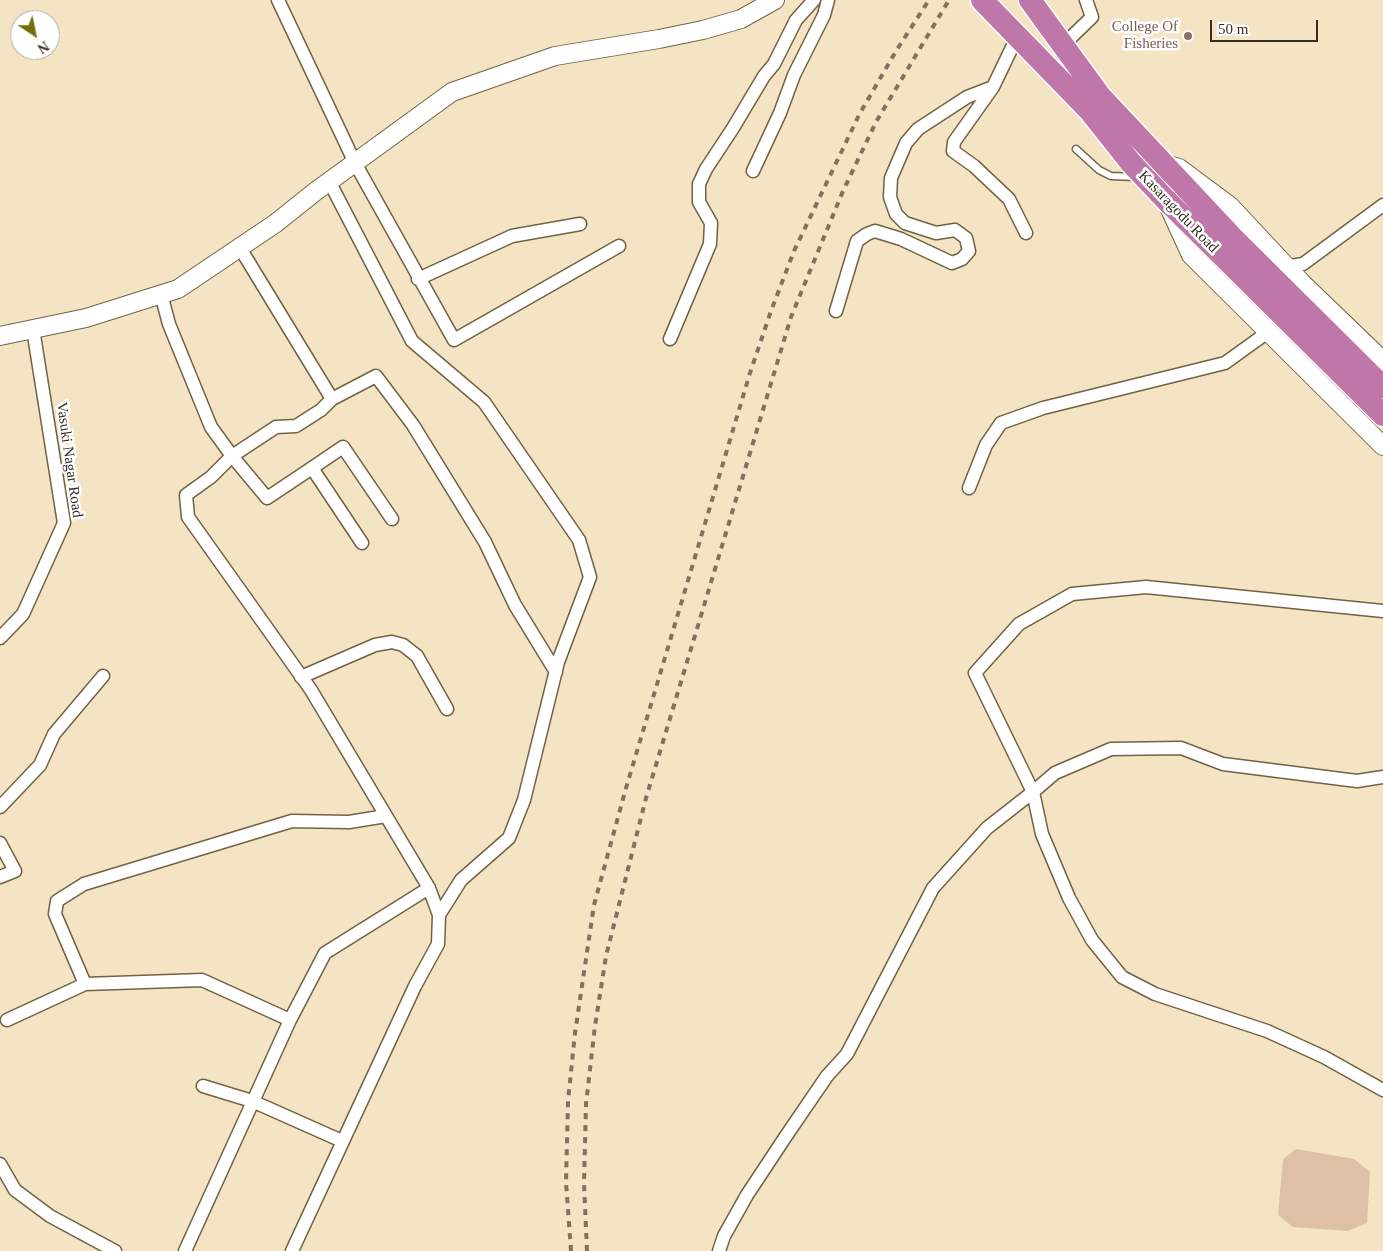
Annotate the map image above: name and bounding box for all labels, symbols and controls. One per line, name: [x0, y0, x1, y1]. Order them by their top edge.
north arrow: [10, 10, 60, 60]
scale bar: [1213, 10, 1320, 42]
place label: College Of Fisheries: [1112, 18, 1178, 53]
text: 50 m: [1218, 21, 1248, 37]
marker: College Of Fisheries: [1182, 30, 1194, 42]
text: N: [35, 38, 51, 56]
street label: Kasaragodu Road: [1134, 167, 1222, 257]
street label: Vasuki Nagar Road: [52, 401, 86, 519]

